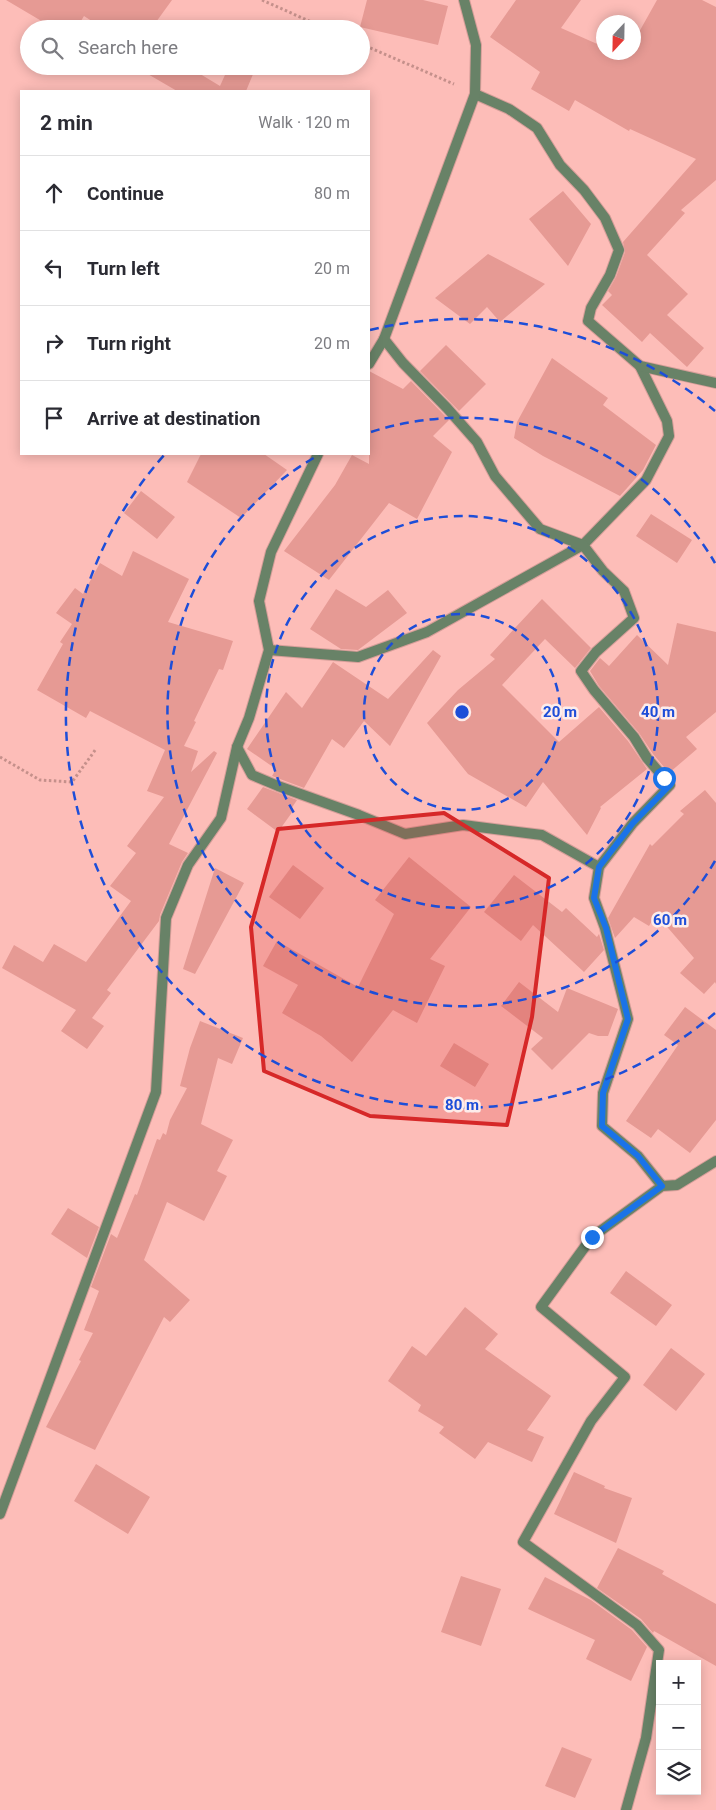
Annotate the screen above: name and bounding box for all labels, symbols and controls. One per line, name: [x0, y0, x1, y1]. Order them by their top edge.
north arrow: [596, 15, 641, 60]
search box: [20, 20, 370, 75]
icon: search: [38, 34, 66, 62]
text: Search here: [78, 36, 178, 59]
text: 2 min: [40, 111, 93, 135]
text: Walk · 120 m: [258, 113, 350, 132]
icon: ahead: [40, 179, 68, 207]
text: Continue: [87, 182, 164, 205]
text: 80 m: [314, 184, 350, 203]
icon: left: [40, 254, 68, 282]
text: Turn left: [87, 257, 160, 280]
text: 20 m: [314, 259, 350, 278]
icon: right: [40, 329, 68, 357]
text: Turn right: [87, 332, 171, 355]
text: 20 m: [314, 334, 350, 353]
icon: arrive: [40, 404, 68, 432]
text: Arrive at destination: [87, 407, 260, 430]
centre of rings: [453, 703, 471, 721]
text: 20 m: [543, 703, 577, 721]
text: 40 m: [641, 703, 675, 721]
route start: [653, 767, 676, 790]
text: 60 m: [653, 911, 687, 929]
text: 80 m: [445, 1096, 479, 1114]
route end: [581, 1226, 604, 1249]
map controls: [656, 1660, 701, 1795]
button: +: [656, 1660, 701, 1705]
button: −: [656, 1705, 701, 1750]
button: layers: [656, 1750, 701, 1795]

